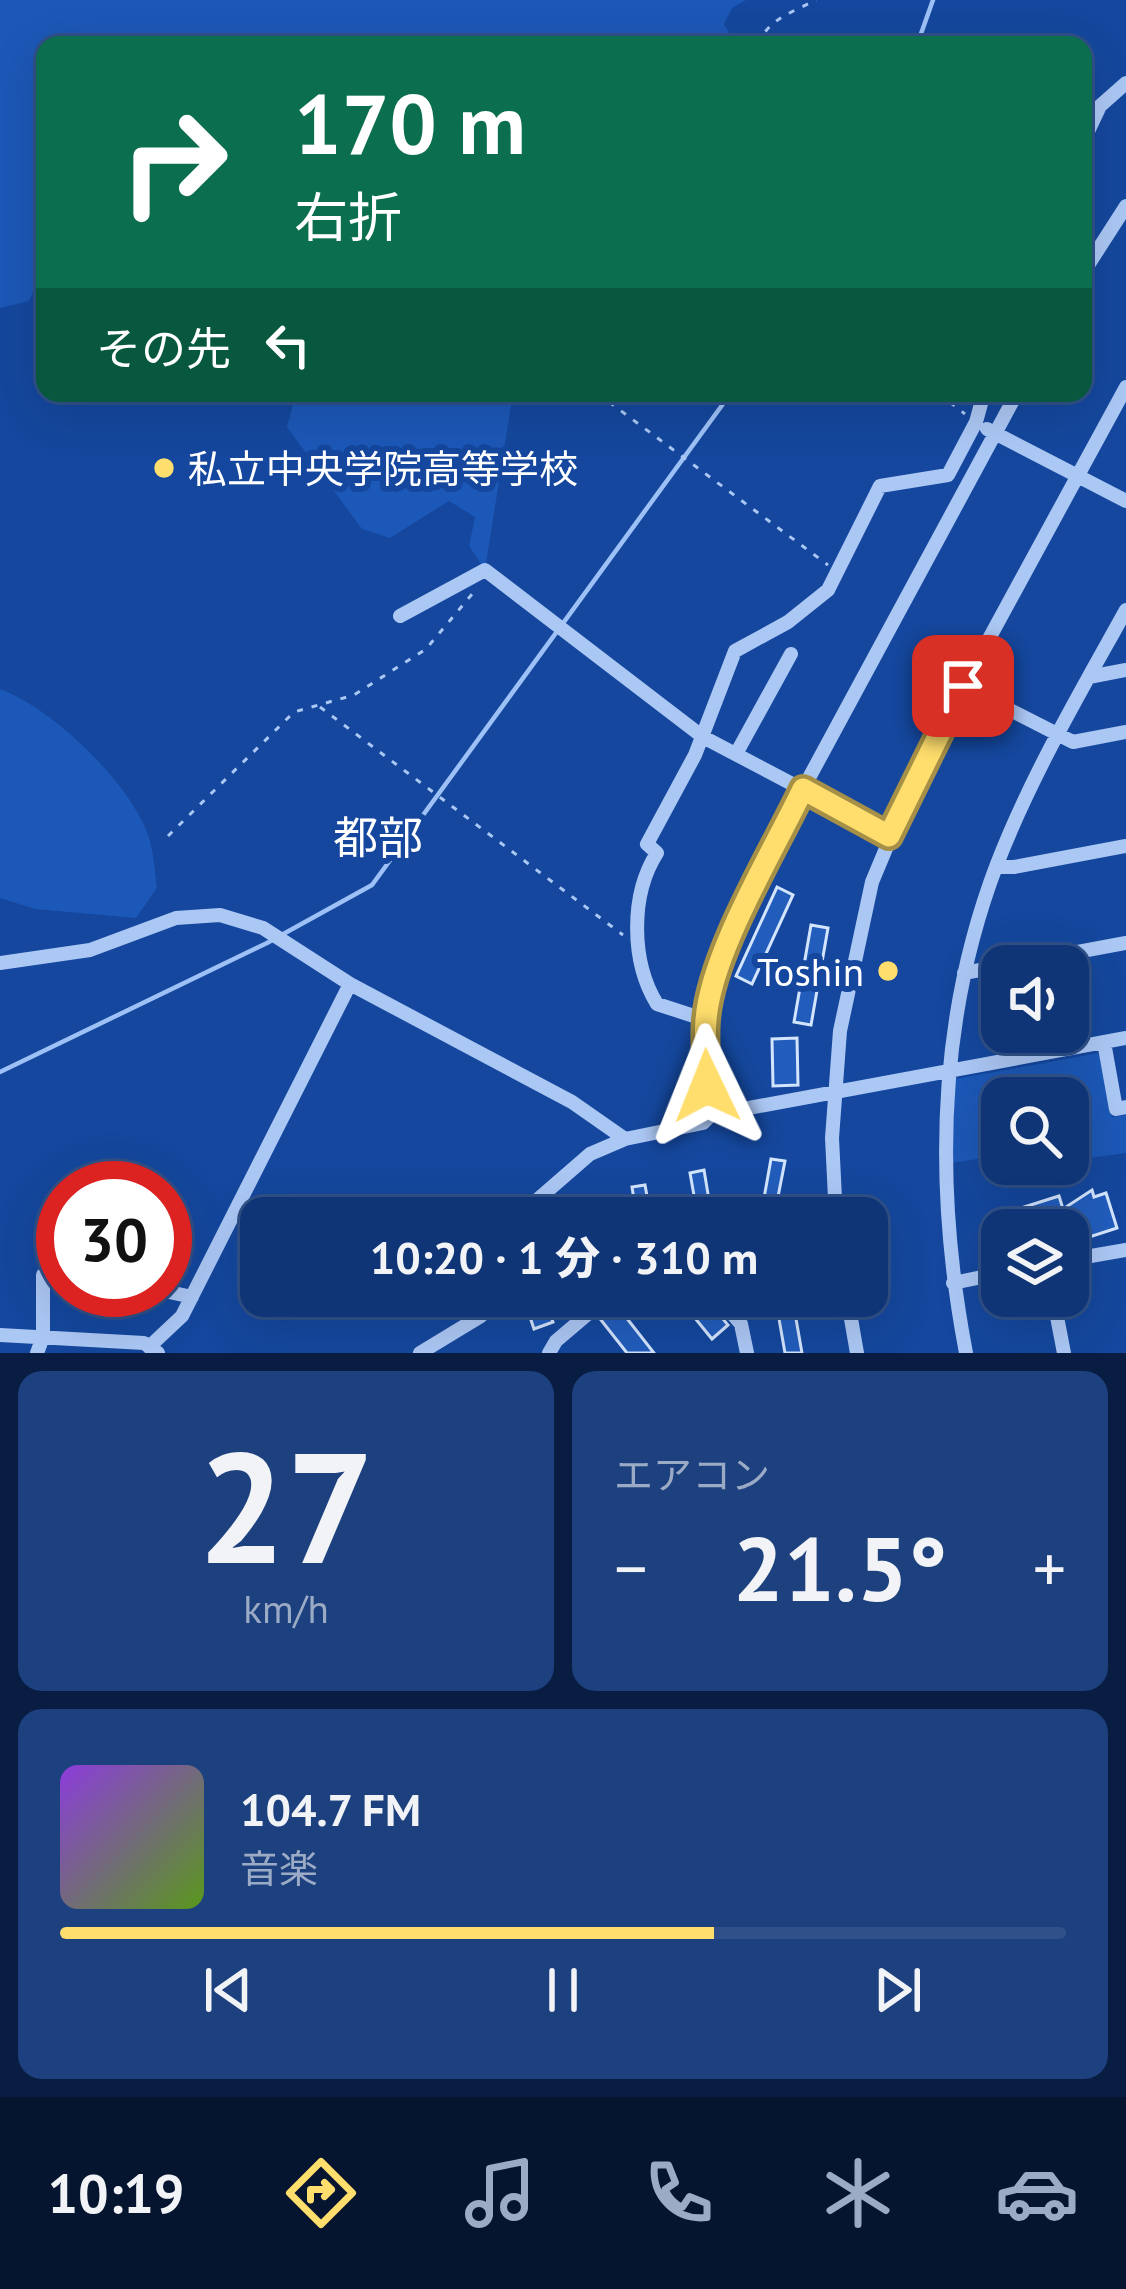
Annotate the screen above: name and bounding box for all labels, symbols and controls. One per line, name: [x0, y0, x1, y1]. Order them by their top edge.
text: 170 m: [294, 68, 526, 177]
icon: right: [96, 84, 252, 240]
text: 右折: [294, 182, 402, 252]
icon: left: [255, 312, 321, 378]
text: その先: [96, 319, 231, 377]
place label: 私立中央学院高等学校: [188, 443, 578, 494]
marker: 私立中央学院高等学校: [151, 455, 177, 481]
pin: [912, 635, 1014, 737]
icon: arrive: [930, 653, 996, 719]
district label: 都部: [333, 808, 423, 866]
map controls: [981, 945, 1089, 1317]
button: sound: [981, 945, 1089, 1053]
place label: Toshin: [757, 946, 864, 997]
marker: Toshin: [875, 958, 901, 984]
position arrow: [644, 1023, 770, 1149]
button: search: [981, 1077, 1089, 1185]
speed limit sign: 30: [36, 1161, 192, 1317]
button: layers: [981, 1209, 1089, 1317]
text: 10:20 · 1 分 · 310 m: [370, 1228, 758, 1286]
text: 27: [198, 1404, 374, 1606]
text: エアコン: [614, 1449, 770, 1500]
text: 21.5°: [733, 1509, 947, 1626]
text: −: [614, 1525, 647, 1610]
text: +: [1033, 1525, 1066, 1610]
text: km/h: [243, 1583, 329, 1634]
text: 104.7 FM: [240, 1780, 421, 1838]
text: 音楽: [240, 1843, 318, 1894]
icon: previous: [195, 1957, 261, 2023]
icon: pause: [530, 1957, 596, 2023]
icon: next: [865, 1957, 931, 2023]
icon: directions: [279, 2151, 363, 2235]
icon: music: [458, 2151, 542, 2235]
icon: phone: [637, 2151, 721, 2235]
icon: climate: [816, 2151, 900, 2235]
icon: car: [995, 2151, 1079, 2235]
text: 10:19: [47, 2158, 184, 2228]

